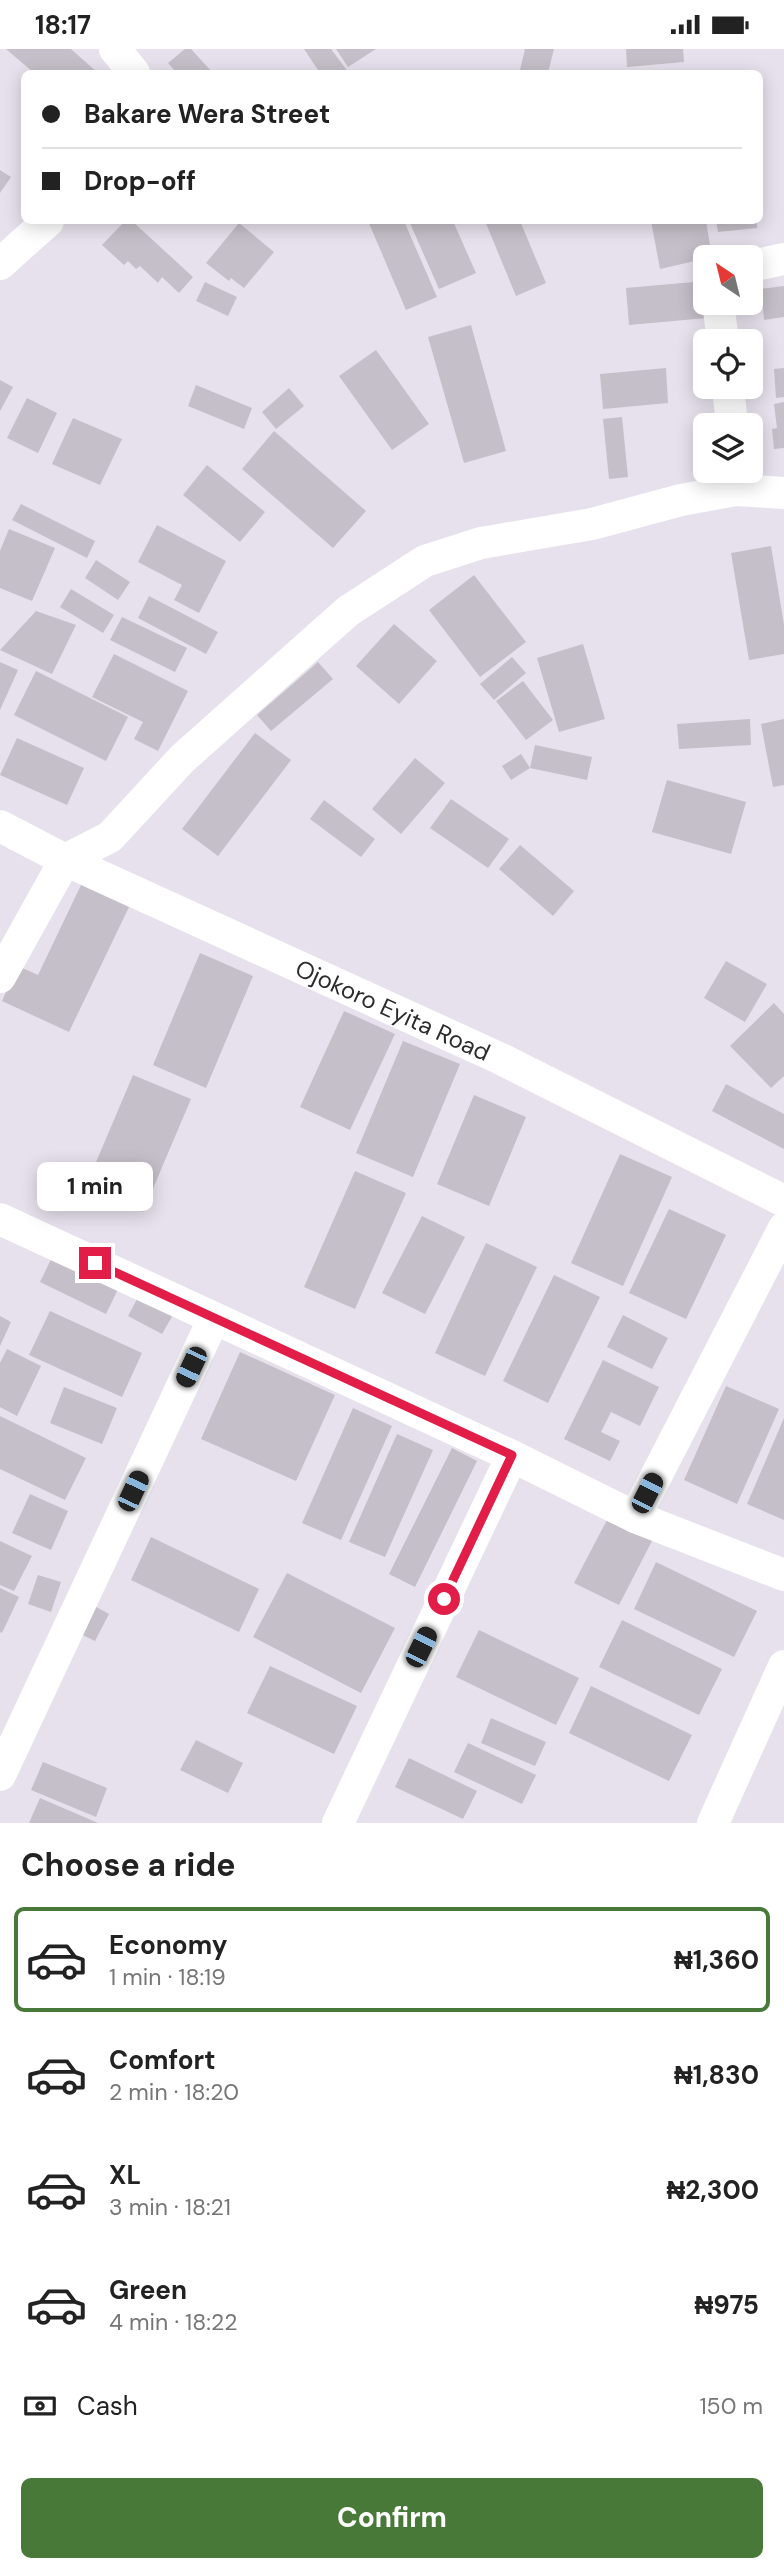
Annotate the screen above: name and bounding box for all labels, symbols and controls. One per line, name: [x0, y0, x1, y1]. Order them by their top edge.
text: 18:17: [35, 8, 91, 42]
text: Bakare Wera Street: [84, 97, 330, 131]
text: Drop-off: [84, 164, 196, 198]
north arrow: [693, 245, 763, 315]
map controls: [693, 245, 763, 483]
button: locate: [693, 329, 763, 399]
button: layers: [693, 413, 763, 483]
street label: Ojokoro Eyita Road: [291, 952, 495, 1068]
callout: 1 min: [37, 1161, 153, 1211]
text: 1 min: [67, 1171, 123, 1201]
route end: [79, 1247, 111, 1279]
car: [173, 1344, 210, 1390]
car: [115, 1468, 152, 1514]
car: [629, 1470, 666, 1516]
route start: [428, 1583, 460, 1615]
car: [403, 1624, 440, 1670]
text: Choose a ride: [21, 1844, 236, 1886]
icon: car: [25, 1928, 88, 1991]
text: Economy: [109, 1928, 227, 1962]
text: ₦1,360: [674, 1943, 759, 1977]
text: 1 min · 18:19: [109, 1962, 226, 1992]
icon: car: [25, 2043, 88, 2106]
text: Comfort: [109, 2043, 215, 2077]
text: ₦1,830: [674, 2058, 759, 2092]
text: 2 min · 18:20: [109, 2077, 239, 2107]
icon: car: [25, 2158, 88, 2221]
text: XL: [109, 2158, 141, 2192]
text: ₦2,300: [667, 2173, 759, 2207]
text: 3 min · 18:21: [109, 2192, 231, 2222]
icon: car: [25, 2273, 88, 2336]
text: Green: [109, 2273, 187, 2307]
text: ₦975: [694, 2288, 759, 2322]
text: 4 min · 18:22: [109, 2307, 237, 2337]
icon: cash: [21, 2387, 59, 2425]
text: Cash: [77, 2389, 138, 2423]
text: 150 m: [699, 2391, 763, 2421]
button: Confirm: [21, 2478, 763, 2558]

